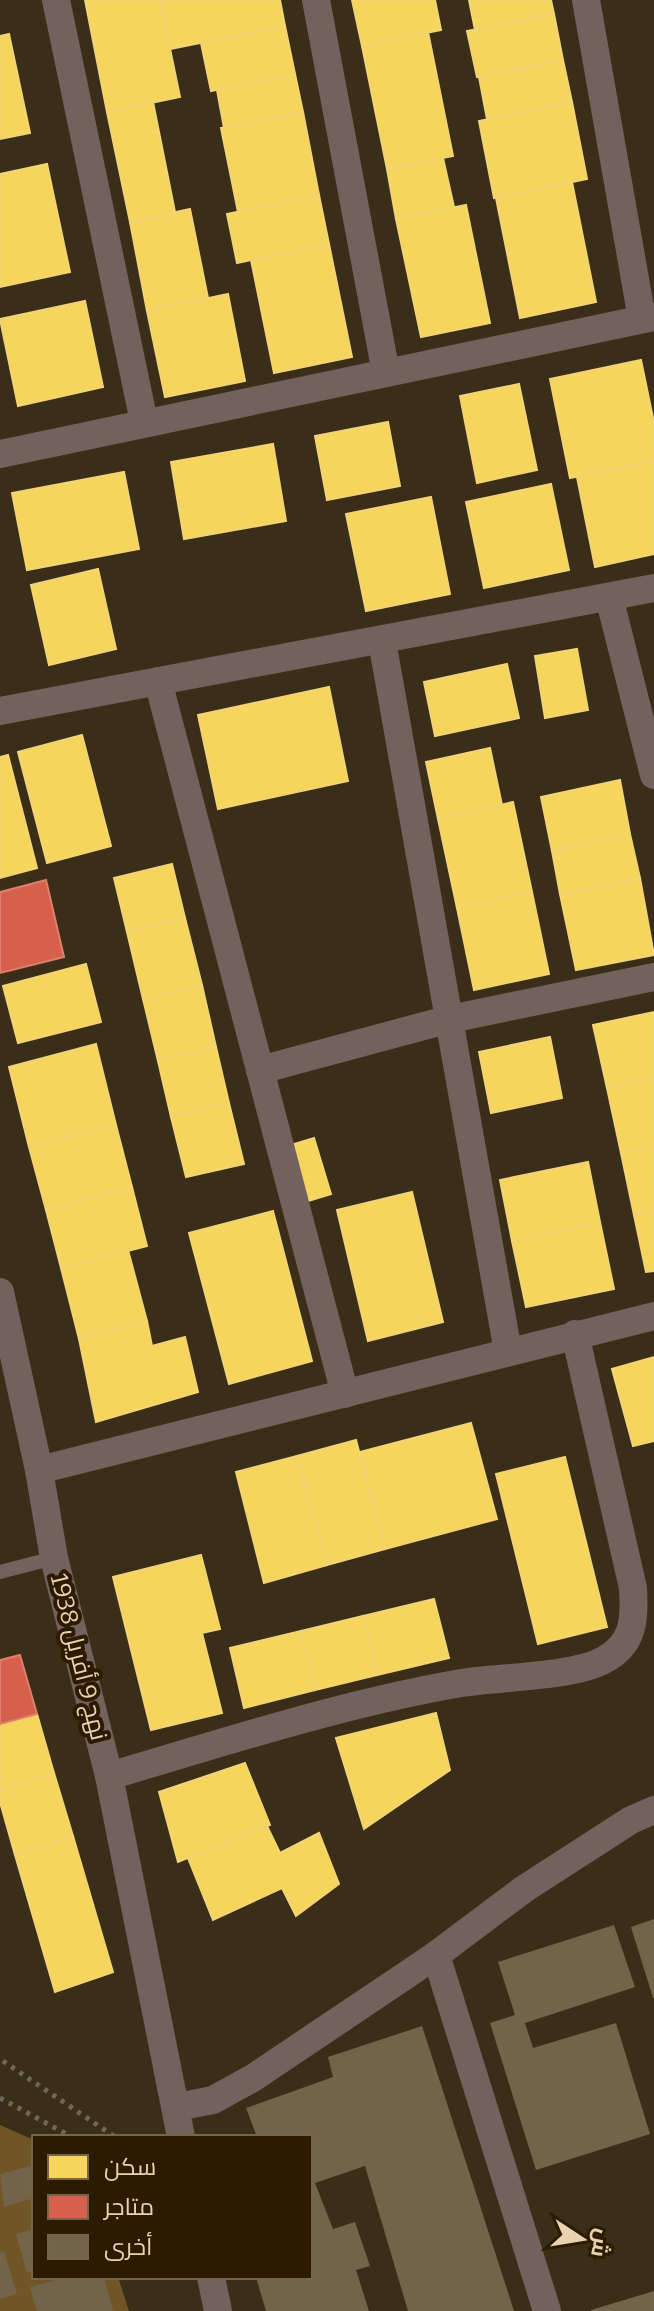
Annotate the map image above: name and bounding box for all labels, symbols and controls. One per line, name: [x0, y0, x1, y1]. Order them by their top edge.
street label: نهج 9 أفريل 1938: [43, 1570, 115, 1744]
legend: [32, 2135, 312, 2279]
text: سكن: [104, 2153, 156, 2181]
text: متاجر: [102, 2193, 154, 2221]
north arrow: [542, 2199, 622, 2279]
text: ش: [585, 2226, 617, 2260]
text: أخرى: [104, 2231, 152, 2261]

